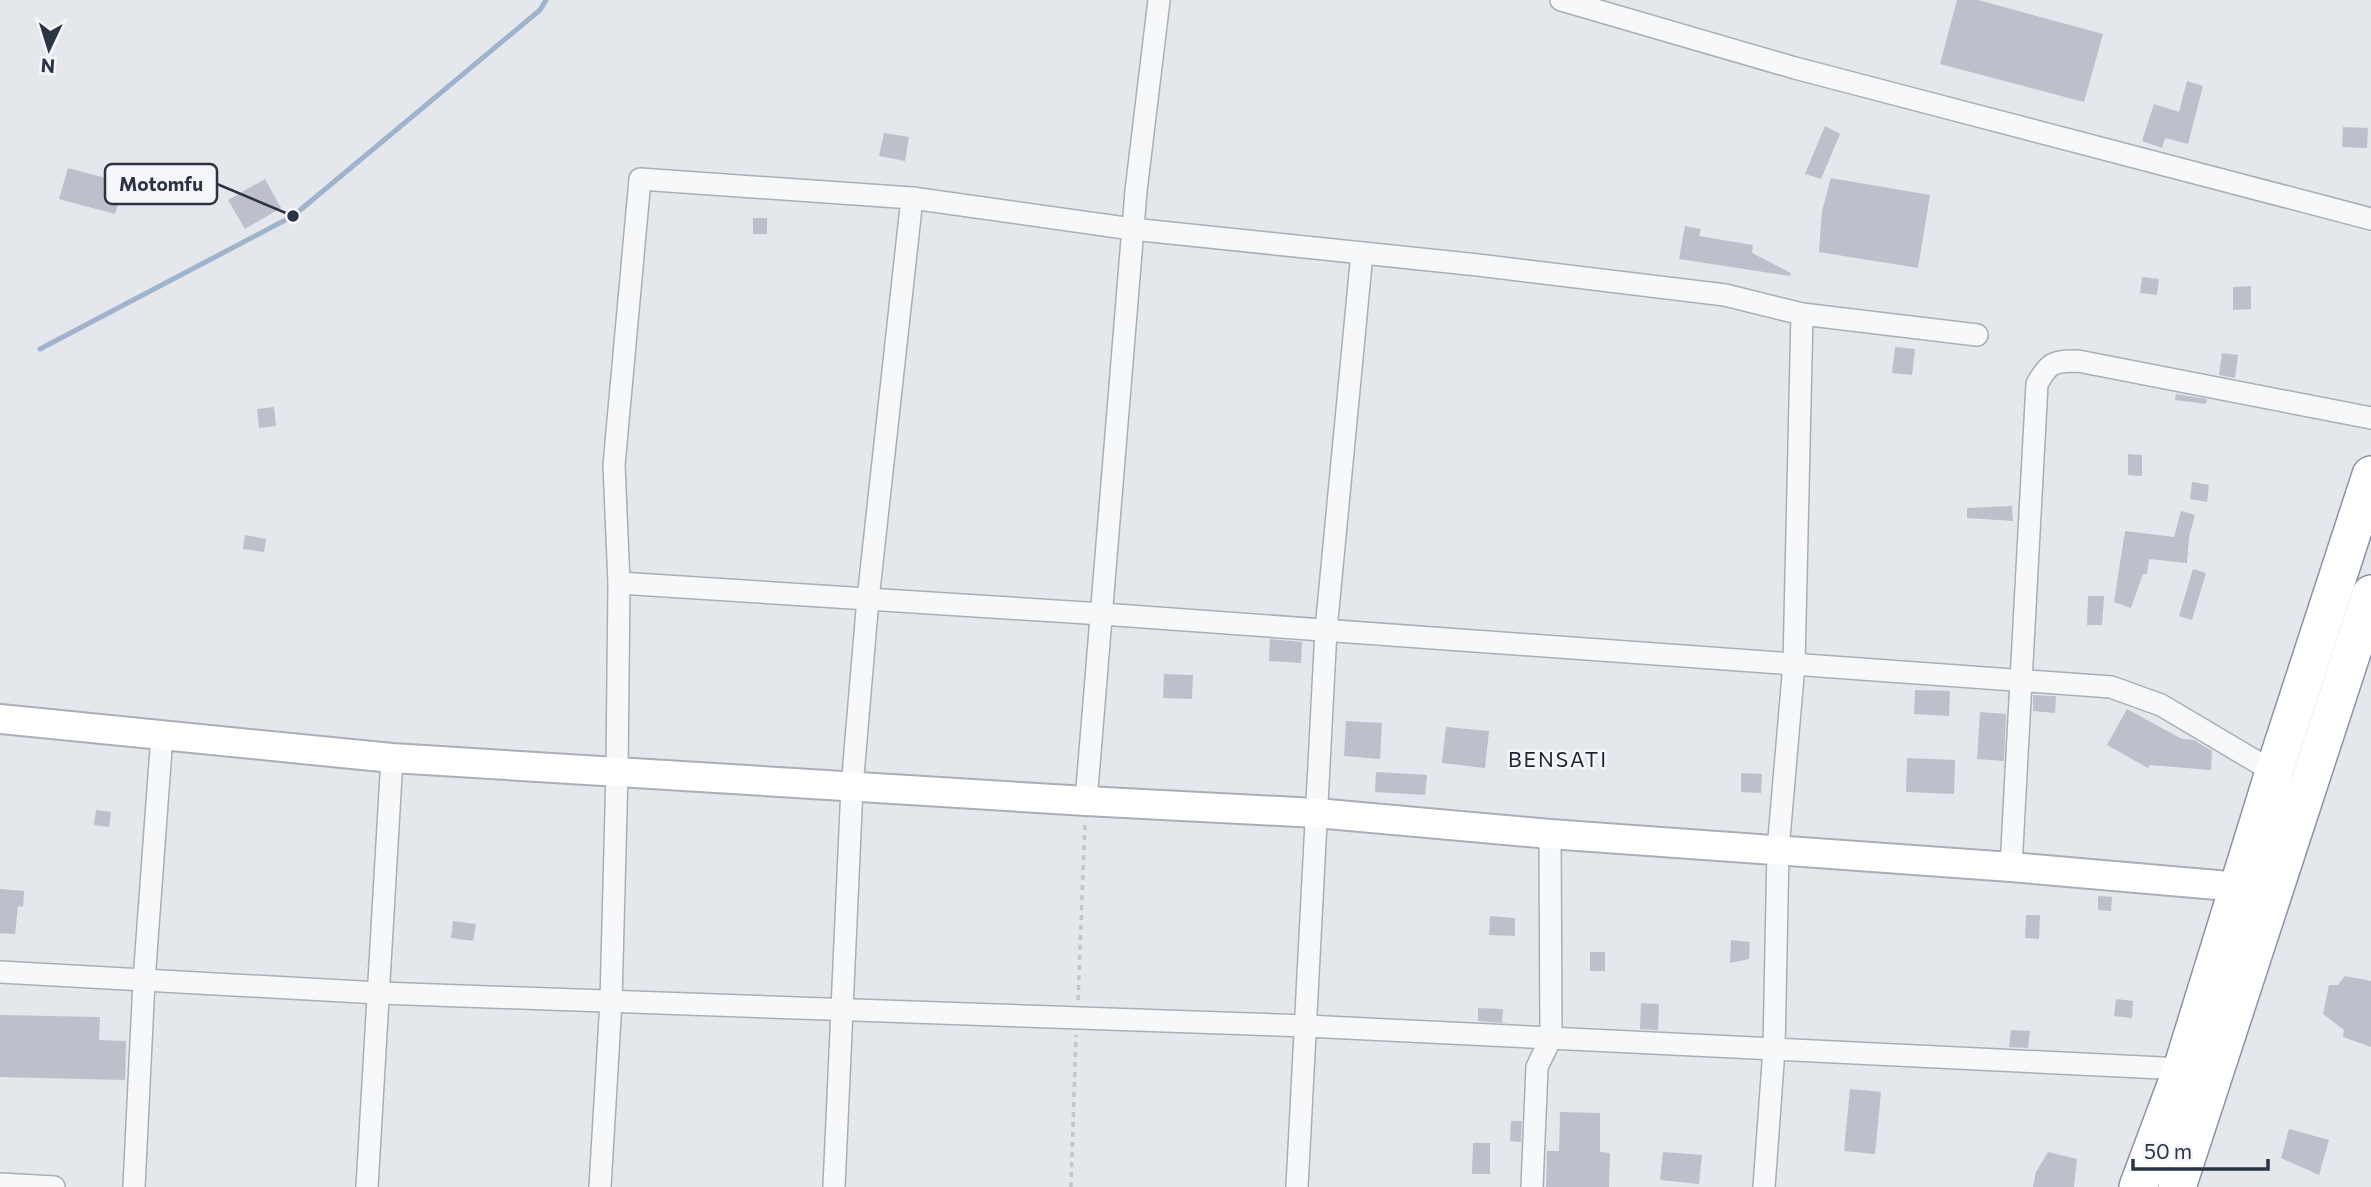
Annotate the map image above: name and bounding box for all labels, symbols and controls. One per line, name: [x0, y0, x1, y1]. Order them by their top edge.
north arrow: [14, 14, 84, 84]
text: N: [40, 54, 56, 78]
callout: Motomfu: [105, 164, 217, 204]
text: Motomfu: [119, 172, 203, 195]
district label: BENSATI: [1508, 746, 1608, 771]
scale bar: [2133, 1128, 2268, 1172]
text: 50 m: [2144, 1138, 2192, 1163]

